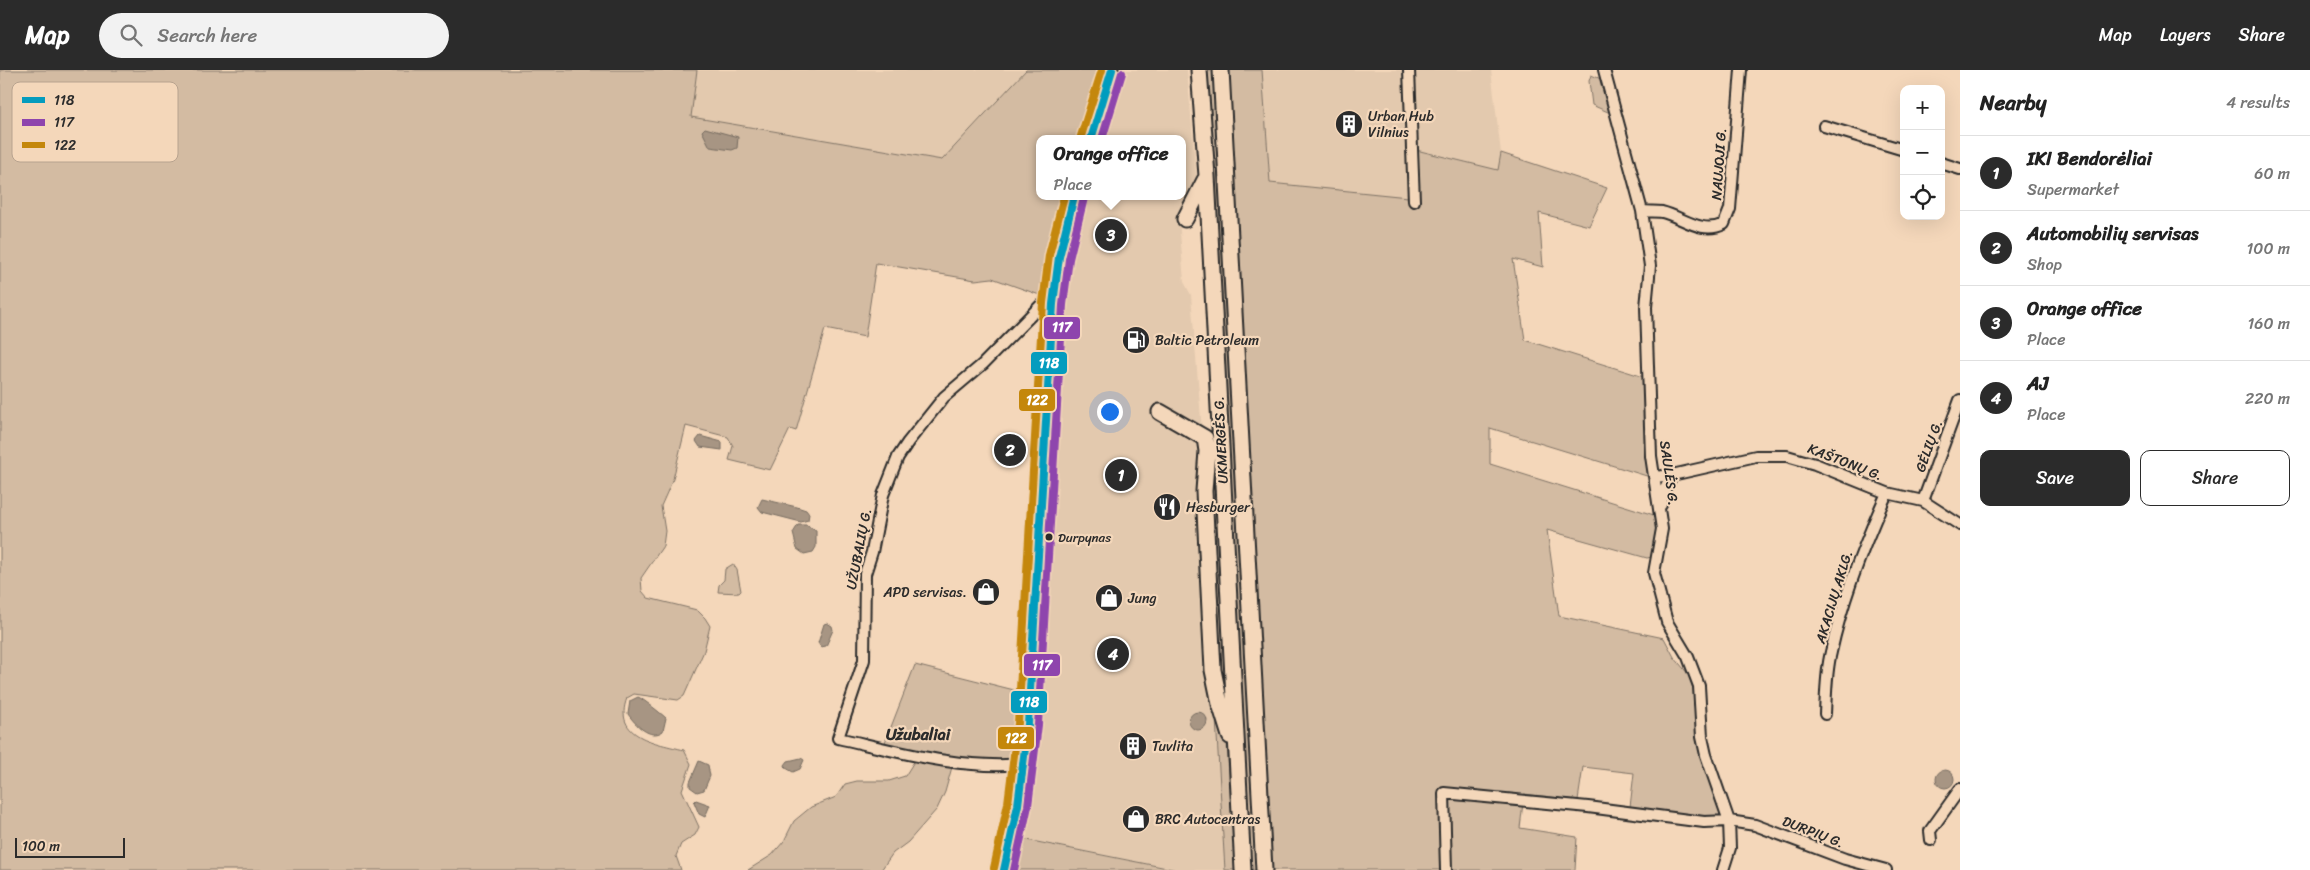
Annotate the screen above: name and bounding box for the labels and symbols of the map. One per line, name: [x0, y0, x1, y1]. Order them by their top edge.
legend: [12, 82, 178, 162]
text: 118: [54, 88, 75, 113]
place label: Urban Hub Vilnius: [1368, 104, 1434, 145]
building icon: Urban Hub Vilnius: [1334, 109, 1364, 139]
text: 117: [54, 110, 75, 135]
street label: NAUJOJI G.: [1704, 127, 1734, 201]
text: 122: [54, 133, 76, 158]
pin: 3: [1095, 216, 1127, 254]
text: 117: [1052, 315, 1073, 340]
line badge: 117: [1043, 316, 1081, 340]
fuel station icon: Baltic Petroleum: [1121, 325, 1151, 355]
place label: Baltic Petroleum: [1155, 328, 1259, 353]
line badge: 118: [1030, 351, 1068, 375]
text: 118: [1039, 351, 1060, 376]
line badge: 122: [1018, 388, 1056, 412]
text: 122: [1026, 388, 1049, 413]
street label: UKMERGĖS G.: [1206, 396, 1236, 484]
your location: [1097, 399, 1123, 425]
street label: GĖLIŲ G.: [1908, 416, 1950, 476]
pin: 2: [994, 431, 1026, 469]
street label: KAŠTONŲ G.: [1804, 436, 1886, 488]
street label: SAULĖS G.: [1652, 439, 1686, 507]
pin: 1: [1105, 456, 1137, 494]
restaurant icon: Hesburger: [1152, 492, 1182, 522]
place label: Hesburger: [1186, 495, 1251, 520]
street label: UŽUBALIŲ G.: [839, 506, 879, 592]
place label: Durpynas: [1058, 526, 1111, 549]
marker: Durpynas: [1044, 532, 1054, 542]
street label: AKACIJŲ AKLG.: [1808, 547, 1860, 648]
shop icon: APD servisas.: [971, 577, 1001, 607]
place label: APD servisas.: [882, 580, 967, 605]
shop icon: Jung: [1094, 583, 1124, 613]
place label: Jung: [1127, 586, 1157, 611]
pin: 4: [1097, 635, 1129, 673]
line badge: 117: [1023, 653, 1061, 677]
text: 117: [1032, 653, 1053, 678]
line badge: 118: [1010, 690, 1048, 714]
text: 118: [1019, 690, 1040, 715]
district label: Užubaliai: [886, 720, 952, 749]
line badge: 122: [997, 726, 1035, 750]
text: 122: [1005, 726, 1028, 751]
building icon: Tuvlita: [1118, 731, 1148, 761]
place label: Tuvlita: [1152, 734, 1193, 759]
shop icon: BRC Autocentras: [1121, 804, 1151, 834]
place label: BRC Autocentras: [1155, 807, 1260, 832]
street label: DURPIŲ G.: [1778, 809, 1848, 855]
scale bar: [15, 835, 125, 858]

